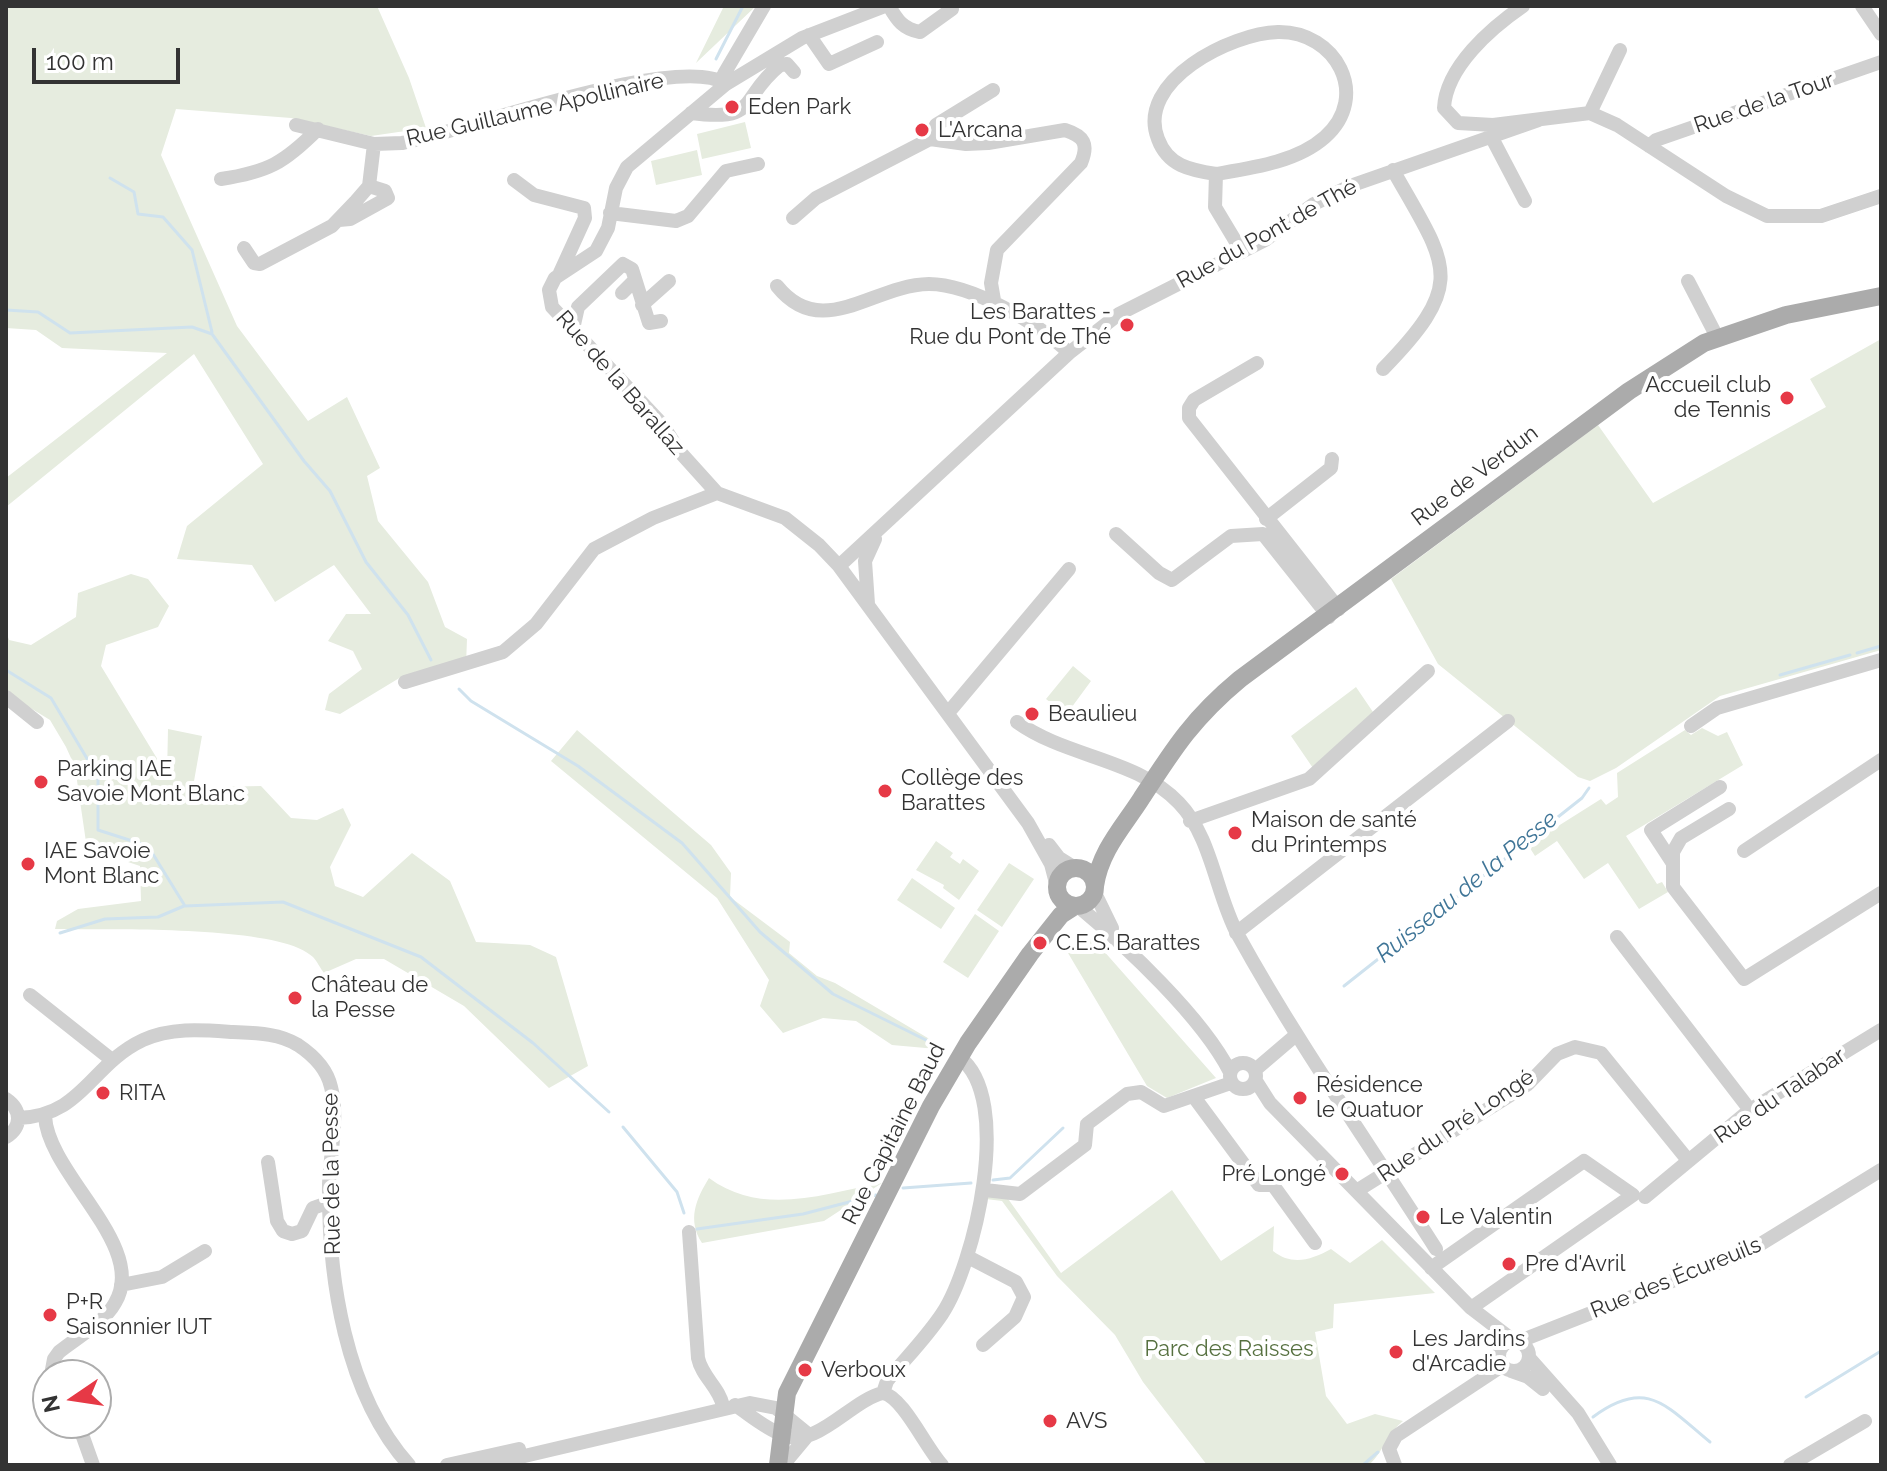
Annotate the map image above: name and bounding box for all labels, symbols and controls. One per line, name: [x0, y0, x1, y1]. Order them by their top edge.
scale bar: [36, 32, 184, 82]
text: 100 m: [46, 47, 114, 76]
street label: Rue de la Tour: [1690, 67, 1838, 139]
street label: Rue Guillaume Apollinaire: [404, 68, 666, 152]
place label: Eden Park: [748, 94, 851, 120]
marker: Eden Park: [723, 98, 741, 116]
place label: L'Arcana: [938, 117, 1023, 143]
marker: L'Arcana: [913, 121, 931, 139]
street label: Rue du Pont de Thé: [1172, 174, 1362, 294]
place label: Les Barattes - Rue du Pont de Thé: [909, 299, 1111, 350]
street label: Rue de la Barallaz: [550, 305, 690, 461]
marker: Les Barattes - Rue du Pont de Thé: [1118, 316, 1136, 334]
place label: Accueil club de Tennis: [1645, 372, 1771, 424]
marker: Accueil club de Tennis: [1778, 389, 1796, 407]
street label: Rue de Verdun: [1407, 420, 1543, 532]
place label: Beaulieu: [1048, 701, 1137, 727]
marker: Beaulieu: [1023, 705, 1041, 723]
place label: Parking IAE Savoie Mont Blanc: [57, 756, 245, 808]
place label: Collège des Barattes: [901, 765, 1023, 816]
marker: Parking IAE Savoie Mont Blanc: [32, 773, 50, 791]
marker: Collège des Barattes: [876, 782, 894, 800]
water label: Ruisseau de la Pesse: [1370, 805, 1564, 969]
place label: Maison de santé du Printemps: [1251, 807, 1417, 858]
marker: Maison de santé du Printemps: [1226, 824, 1244, 842]
place label: IAE Savoie Mont Blanc: [44, 838, 159, 890]
marker: IAE Savoie Mont Blanc: [19, 855, 37, 873]
place label: C.E.S. Barattes: [1056, 930, 1200, 956]
marker: C.E.S. Barattes: [1031, 934, 1049, 952]
place label: Château de la Pesse: [311, 972, 428, 1024]
marker: Château de la Pesse: [286, 989, 304, 1007]
street label: Rue Capitaine Baud: [837, 1039, 951, 1229]
street label: Rue du Talabar: [1709, 1042, 1851, 1150]
street label: Rue du Pré Longé: [1373, 1064, 1539, 1188]
place label: Résidence le Quatuor: [1316, 1072, 1423, 1124]
place label: RITA: [119, 1080, 166, 1106]
marker: RITA: [94, 1084, 112, 1102]
marker: Résidence le Quatuor: [1291, 1089, 1309, 1107]
street label: Rue de la Pesse: [317, 1093, 347, 1255]
place label: Pré Longé: [1221, 1161, 1326, 1187]
marker: Pré Longé: [1333, 1165, 1351, 1183]
place label: Le Valentin: [1439, 1204, 1552, 1230]
marker: Le Valentin: [1414, 1208, 1432, 1226]
street label: Rue des Écureuils: [1587, 1232, 1765, 1324]
place label: Pre d'Avril: [1525, 1251, 1626, 1277]
marker: Pre d'Avril: [1500, 1255, 1518, 1273]
place label: P+R Saisonnier IUT: [66, 1289, 212, 1340]
marker: P+R Saisonnier IUT: [41, 1306, 59, 1324]
place label: Les Jardins d'Arcadie: [1412, 1326, 1525, 1378]
park label: Parc des Raisses: [1144, 1336, 1314, 1362]
marker: Les Jardins d'Arcadie: [1387, 1343, 1405, 1361]
place label: Verboux: [821, 1357, 906, 1383]
north arrow: [32, 1359, 112, 1439]
marker: Verboux: [796, 1361, 814, 1379]
text: N: [36, 1393, 65, 1415]
place label: AVS: [1066, 1408, 1107, 1434]
marker: AVS: [1041, 1412, 1059, 1430]

